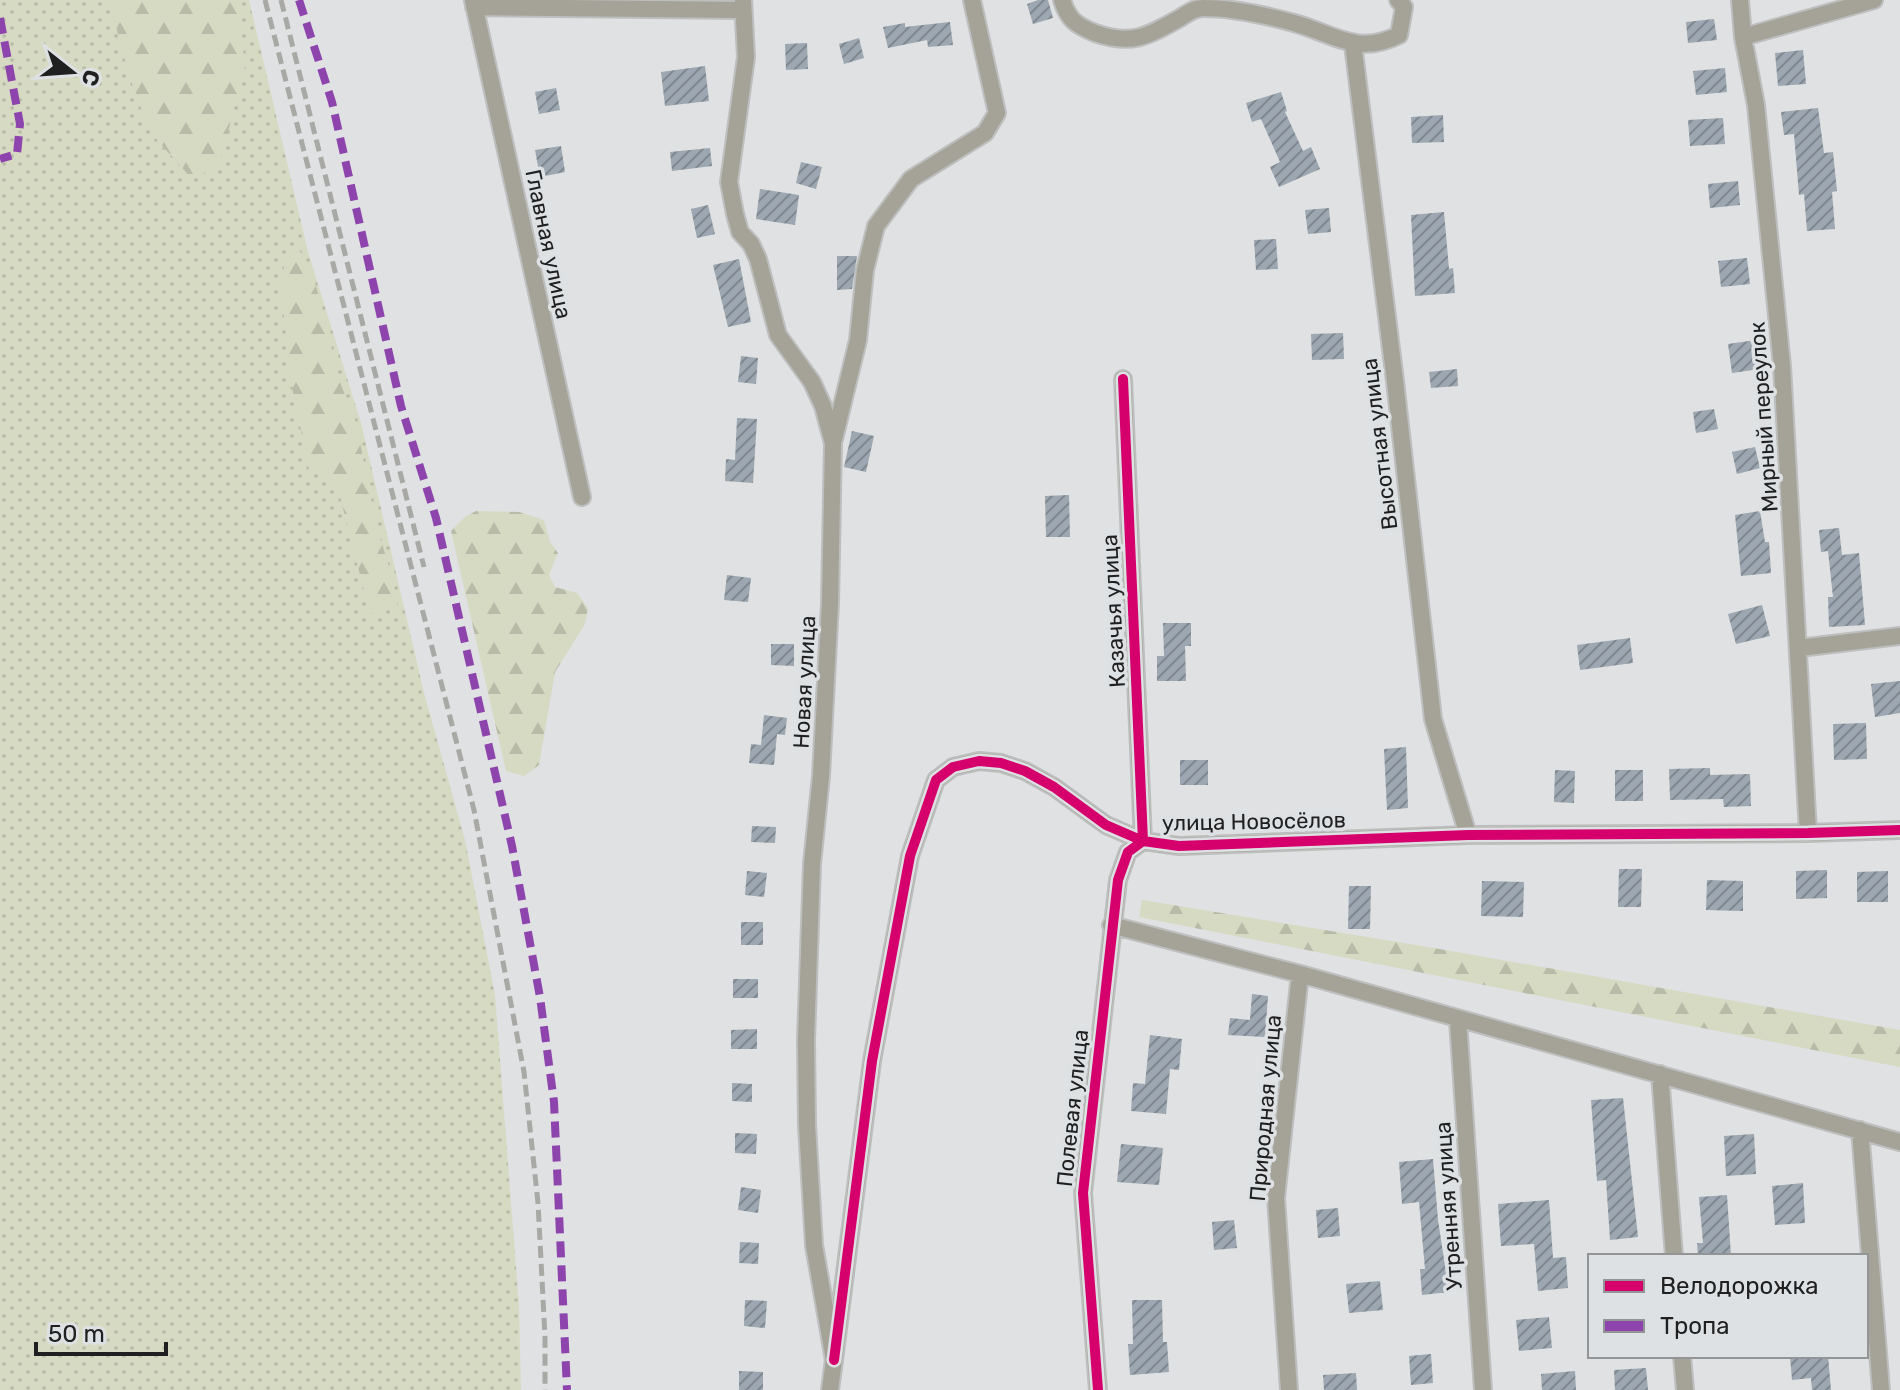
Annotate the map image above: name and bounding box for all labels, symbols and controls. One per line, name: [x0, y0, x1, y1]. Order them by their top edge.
north arrow: [32, 32, 112, 112]
text: С: [75, 66, 106, 89]
street label: Главная улица: [519, 167, 578, 321]
street label: Мирный переулок: [1743, 321, 1784, 513]
street label: Высотная улица: [1356, 357, 1403, 531]
street label: Казачья улица: [1096, 534, 1131, 688]
street label: Новая улица: [788, 615, 821, 749]
street label: улица Новосёлов: [1162, 806, 1346, 837]
street label: Природная улица: [1244, 1014, 1287, 1203]
street label: Полевая улица: [1051, 1028, 1094, 1188]
street label: Утренняя улица: [1429, 1121, 1468, 1291]
legend: [1588, 1254, 1868, 1358]
text: Велодорожка: [1660, 1272, 1819, 1300]
scale bar: [36, 1306, 166, 1356]
text: Тропа: [1660, 1312, 1729, 1340]
text: 50 m: [48, 1320, 105, 1348]

